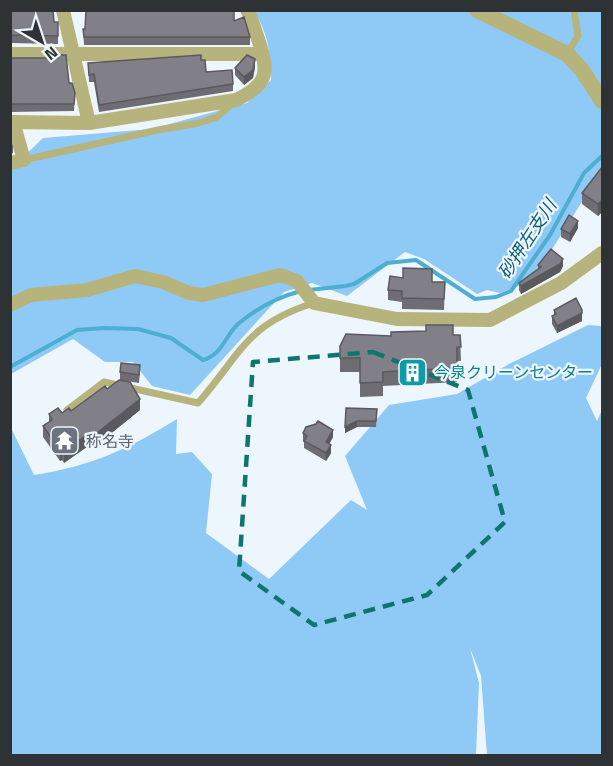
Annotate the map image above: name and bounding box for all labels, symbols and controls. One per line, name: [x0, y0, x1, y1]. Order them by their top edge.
north arrow: [12, 12, 72, 72]
text: N: [40, 41, 63, 66]
water label: 砂押左支川: [491, 192, 564, 284]
building icon: 今泉クリーンセンター: [397, 356, 429, 388]
place label: 今泉クリーンセンター: [434, 360, 593, 384]
temple icon: 称名寺: [49, 425, 81, 457]
place label: 称名寺: [86, 429, 134, 453]

